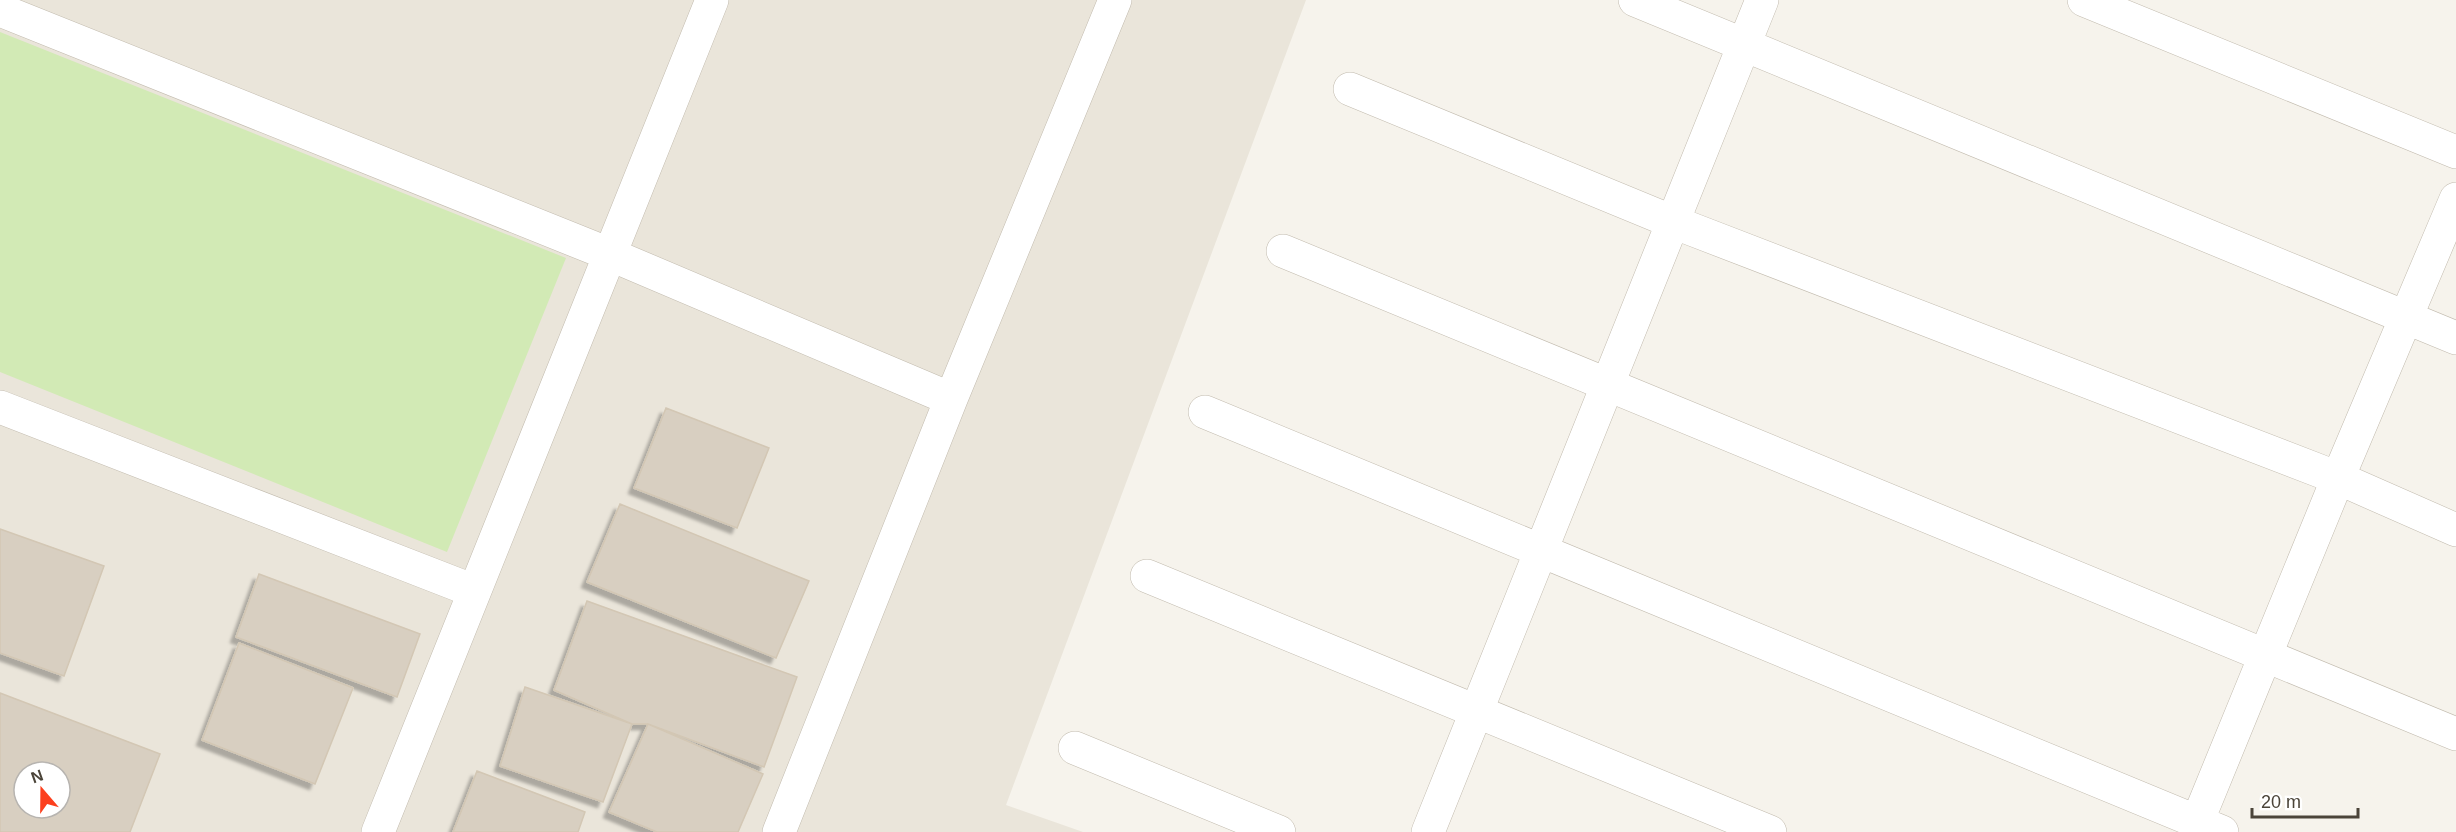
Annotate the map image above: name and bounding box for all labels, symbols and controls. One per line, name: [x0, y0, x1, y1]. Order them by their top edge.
north arrow: [12, 760, 72, 820]
text: N: [29, 766, 45, 786]
scale bar: [2252, 781, 2358, 819]
text: 20 m: [2261, 792, 2301, 812]

